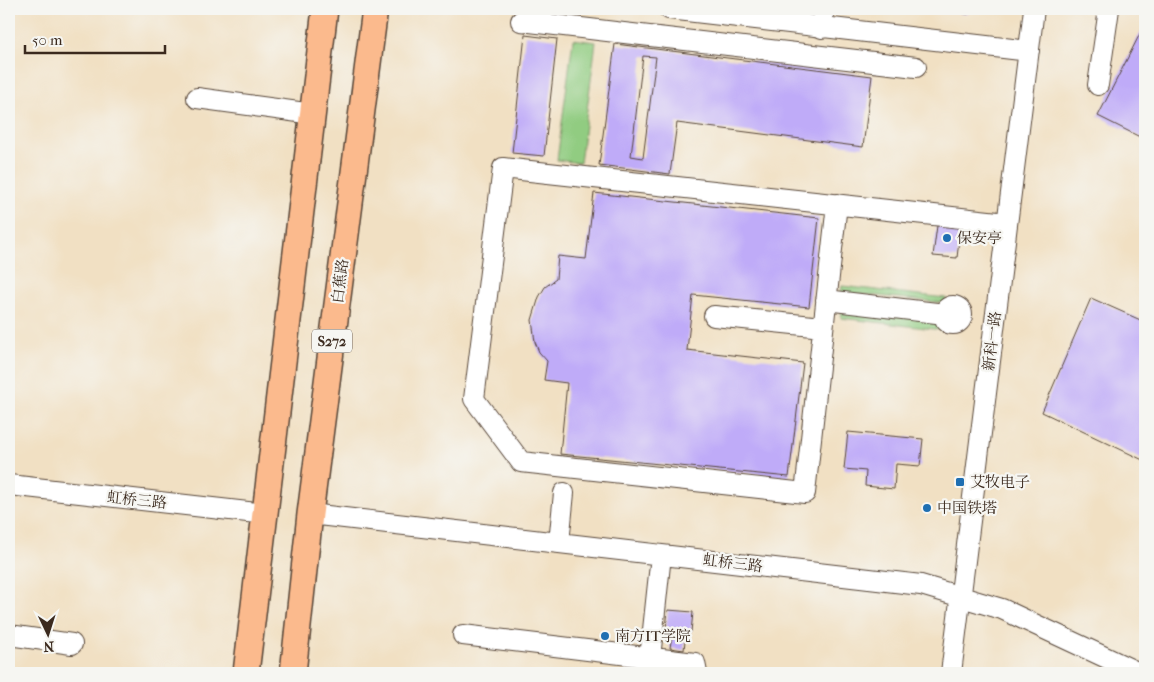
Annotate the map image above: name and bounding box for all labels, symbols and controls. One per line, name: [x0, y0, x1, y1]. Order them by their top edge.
scale bar: [25, 22, 165, 54]
text: 50 m: [32, 31, 63, 49]
place label: 保安亭: [957, 229, 1002, 247]
marker: 保安亭: [941, 232, 953, 244]
street label: 白蕉路: [328, 258, 352, 304]
street label: 新科一路: [979, 310, 1005, 372]
road number: S272: [312, 330, 352, 352]
place label: 艾牧电子: [970, 473, 1030, 491]
marker: 艾牧电子: [954, 476, 966, 488]
street label: 虹桥三路: [106, 488, 168, 512]
place label: 中国铁塔: [937, 499, 997, 517]
marker: 中国铁塔: [921, 502, 933, 514]
street label: 虹桥三路: [702, 550, 764, 576]
north arrow: [22, 610, 72, 660]
place label: 南方IT学院: [615, 627, 691, 645]
marker: 南方IT学院: [599, 630, 611, 642]
text: N: [43, 638, 55, 655]

